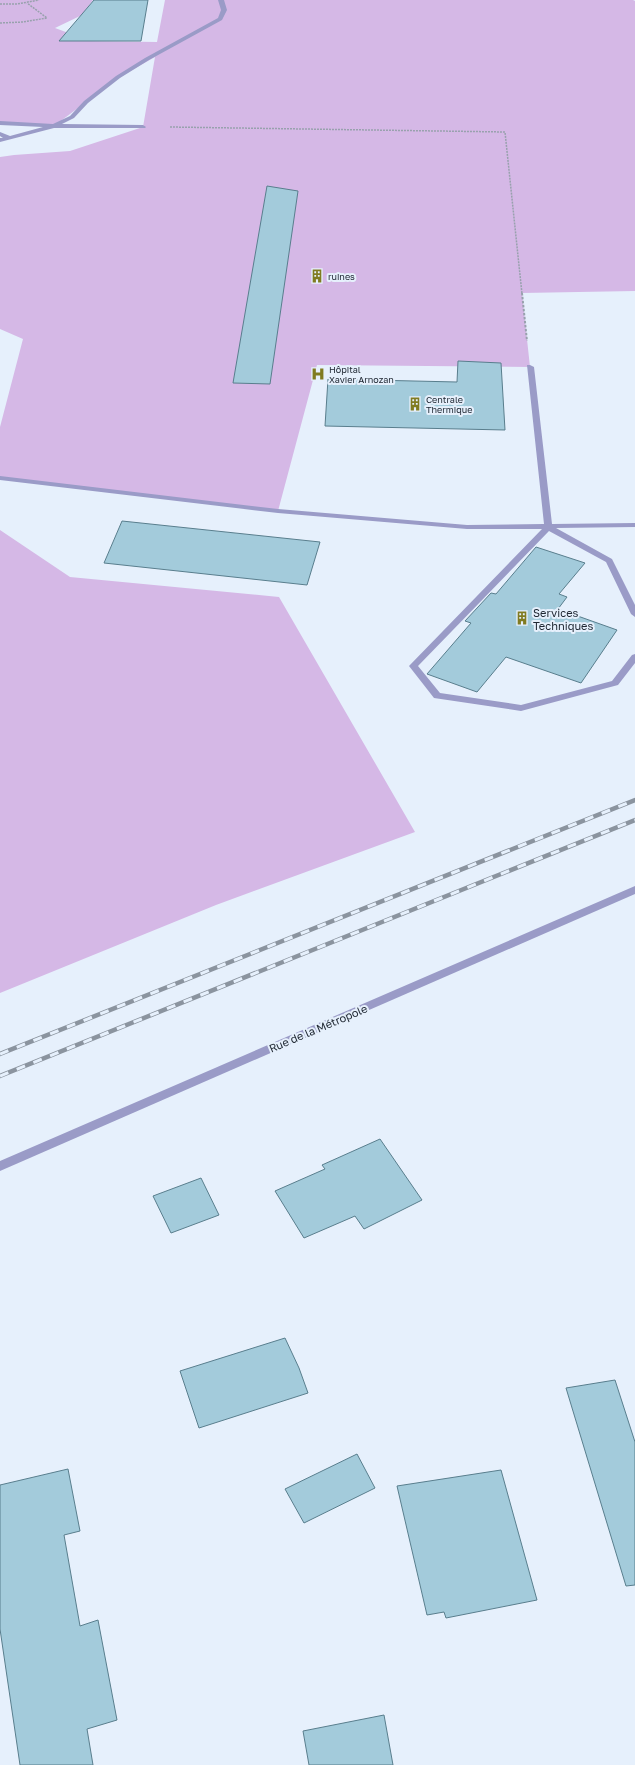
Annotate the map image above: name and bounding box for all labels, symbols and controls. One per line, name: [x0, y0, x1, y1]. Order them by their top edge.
building icon: ruines: [309, 268, 325, 284]
place label: ruines: [328, 271, 355, 282]
place label: Hôpital Xavier Arnozan: [329, 364, 394, 385]
hospital icon: Hôpital Xavier Arnozan: [310, 366, 326, 382]
place label: Centrale Thermique: [426, 394, 472, 415]
building icon: Centrale Thermique: [407, 396, 423, 412]
place label: Services Techniques: [533, 606, 593, 632]
building icon: Services Techniques: [514, 610, 530, 626]
street label: Rue de la Métropole: [267, 1001, 369, 1055]

